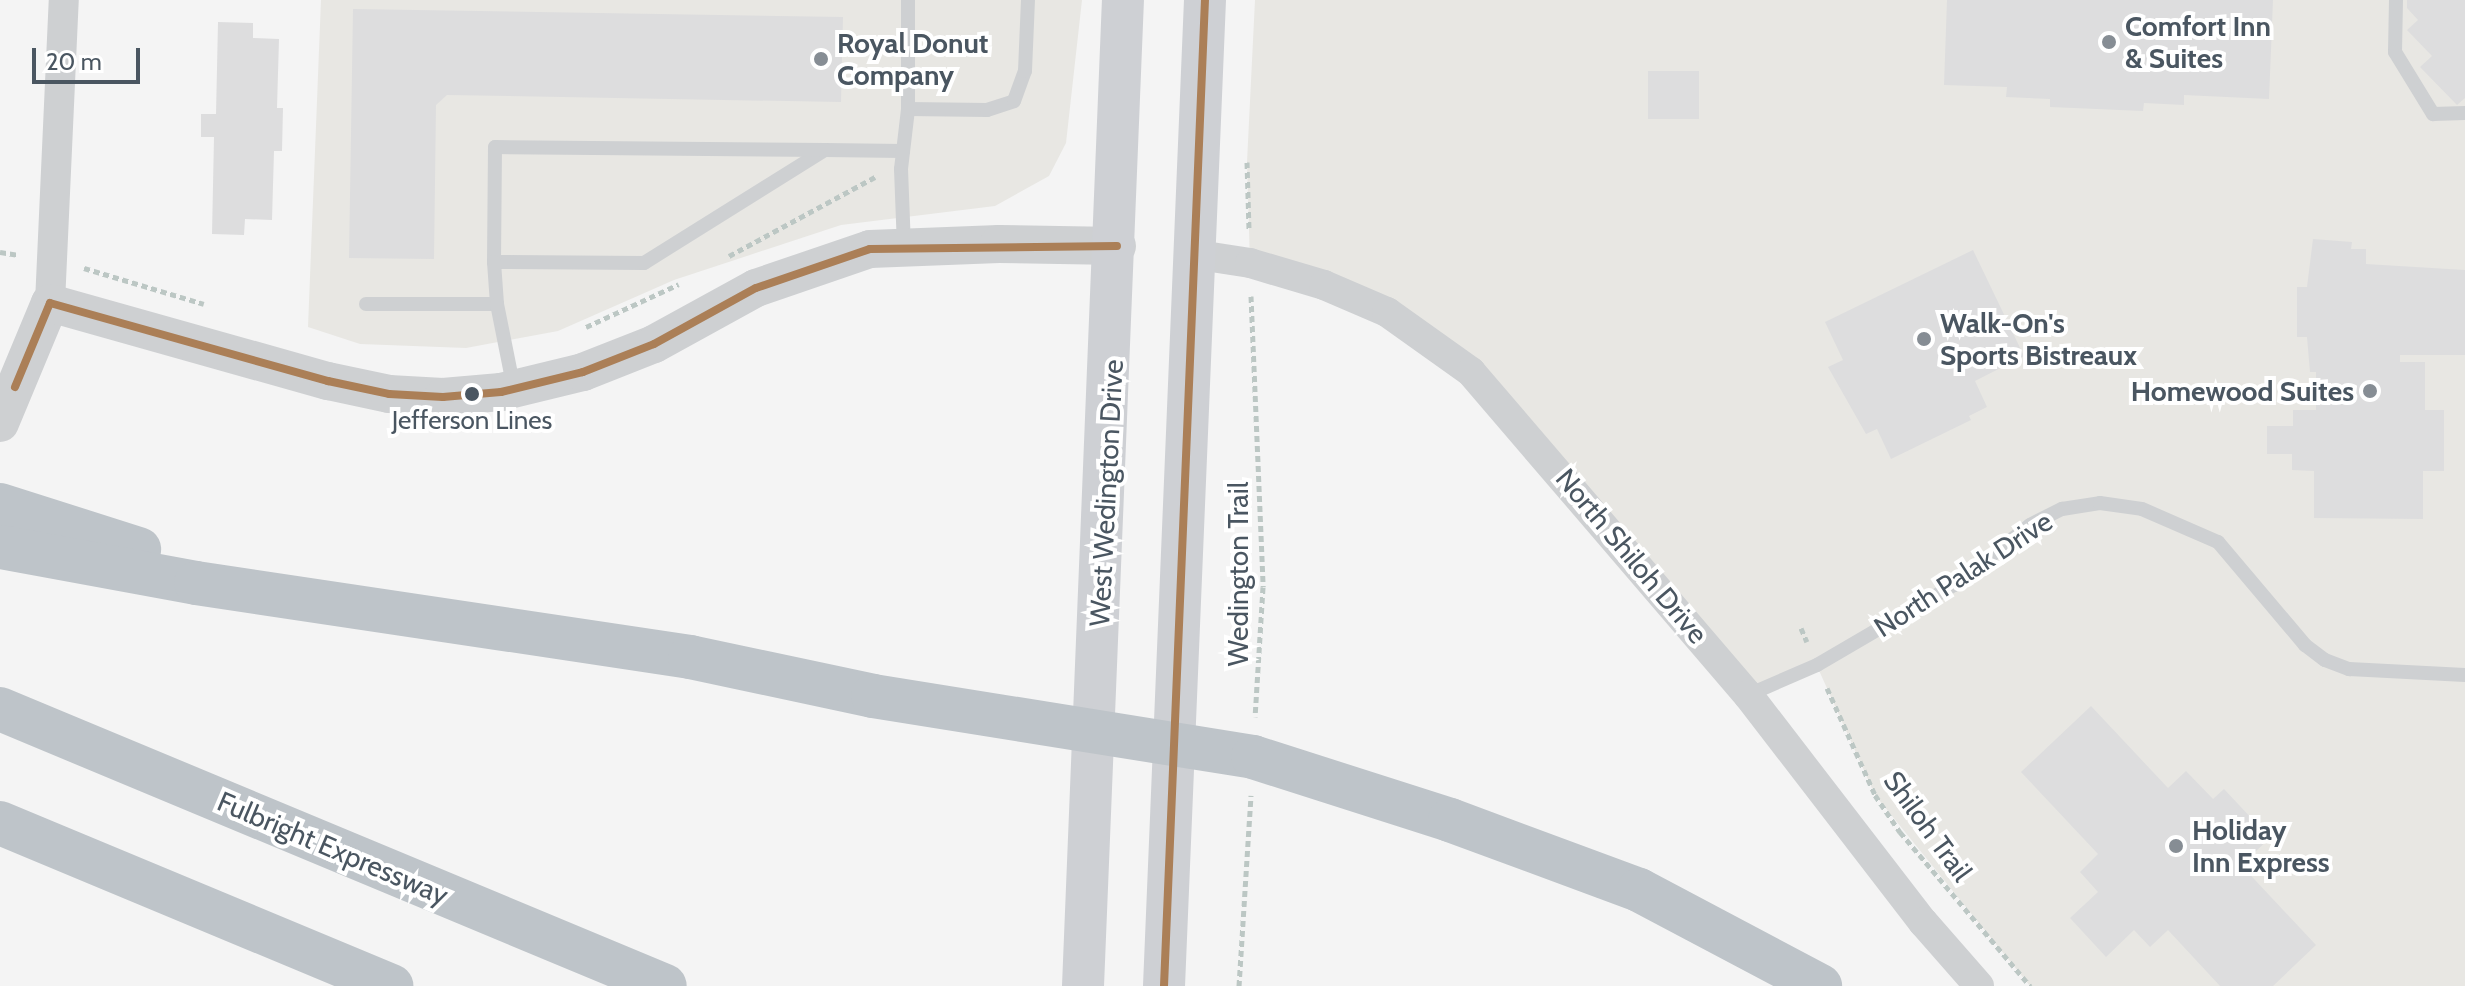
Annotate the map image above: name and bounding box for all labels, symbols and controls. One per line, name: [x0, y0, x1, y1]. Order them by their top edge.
place label: Comfort Inn & Suites: [2125, 9, 2271, 75]
place label: Royal Donut Company: [837, 26, 988, 92]
scale bar: [36, 32, 144, 82]
marker: Comfort Inn & Suites: [2100, 33, 2118, 51]
text: 20 m: [46, 47, 102, 76]
marker: Royal Donut Company: [812, 50, 830, 68]
place label: Walk-On's Sports Bistreaux: [1940, 306, 2137, 372]
marker: Walk-On's Sports Bistreaux: [1915, 330, 1933, 348]
street label: West Wedington Drive: [1082, 359, 1130, 627]
place label: Homewood Suites: [2131, 374, 2354, 408]
marker: Homewood Suites: [2361, 382, 2379, 400]
marker: Jefferson Lines: [464, 386, 480, 402]
place label: Jefferson Lines: [392, 405, 552, 437]
street label: North Shiloh Drive: [1549, 462, 1715, 650]
street label: Wedington Trail: [1221, 482, 1255, 666]
street label: North Palak Drive: [1868, 504, 2058, 644]
street label: Shiloh Trail: [1877, 764, 1979, 888]
street label: Fulbright Expressway: [213, 784, 453, 912]
place label: Holiday Inn Express: [2192, 813, 2330, 879]
marker: Holiday Inn Express: [2167, 837, 2185, 855]

